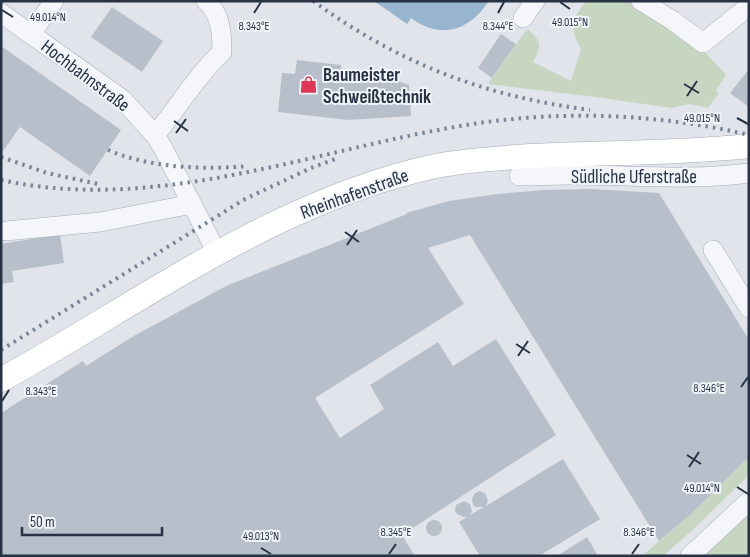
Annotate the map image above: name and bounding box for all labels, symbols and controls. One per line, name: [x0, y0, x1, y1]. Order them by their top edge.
text: 49.014°N: [30, 10, 66, 25]
text: 49.015°N: [552, 15, 588, 30]
text: 8.343°E: [238, 19, 270, 34]
text: 8.344°E: [483, 19, 513, 34]
street label: Hochbahnstraße: [36, 35, 134, 117]
place label: Baumeister Schweißtechnik: [323, 64, 431, 109]
shop icon: Baumeister Schweißtechnik: [299, 75, 319, 95]
text: 49.015°N: [684, 111, 720, 126]
street label: Rheinhafenstraße: [297, 164, 412, 225]
street label: Südliche Uferstraße: [571, 166, 697, 189]
text: 8.346°E: [693, 381, 725, 396]
text: 8.343°E: [25, 384, 57, 399]
text: 49.014°N: [684, 481, 720, 496]
scale bar: [22, 504, 162, 536]
text: 50 m: [30, 513, 55, 532]
text: 8.345°E: [381, 525, 412, 540]
text: 8.346°E: [623, 525, 655, 540]
text: 49.013°N: [243, 529, 279, 544]

